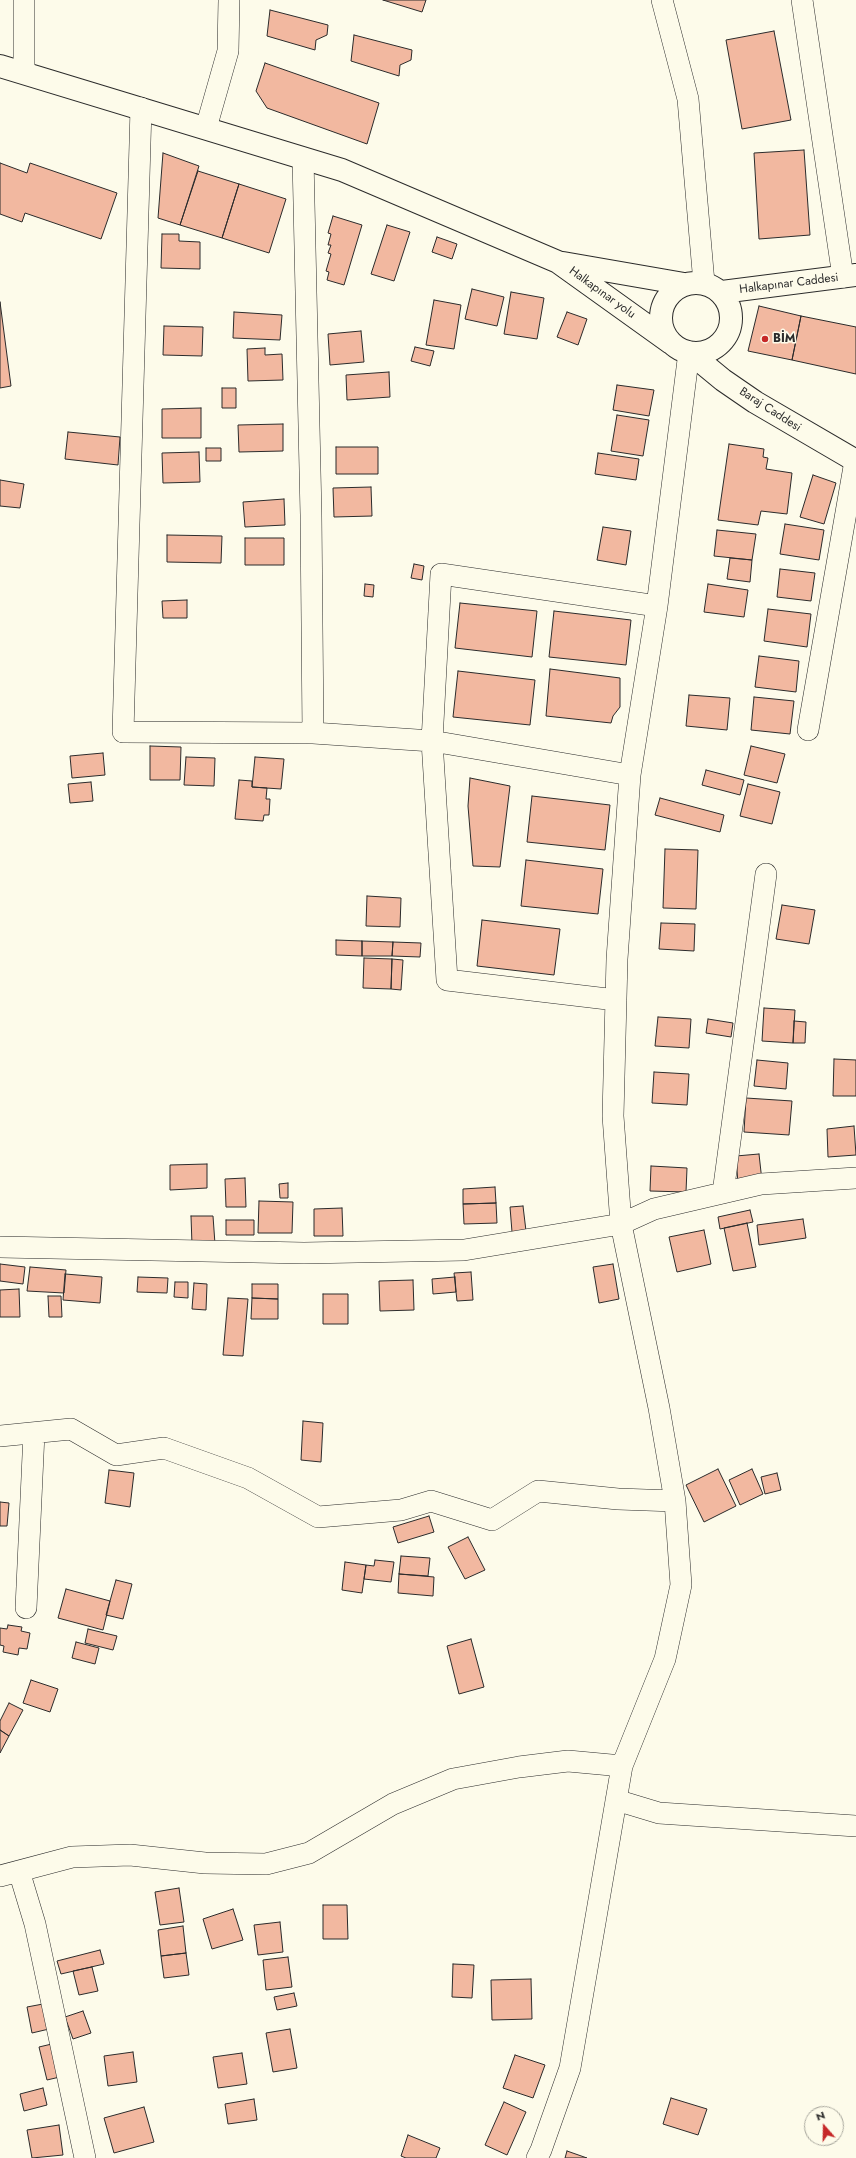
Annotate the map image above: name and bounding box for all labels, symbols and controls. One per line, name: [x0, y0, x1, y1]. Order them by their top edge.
street label: Halkapınar yolu: [566, 264, 638, 322]
street label: Halkapınar Caddesi: [739, 271, 839, 297]
place label: BİM: [773, 332, 795, 346]
marker: BİM: [760, 334, 770, 344]
street label: Baraj Caddesi: [736, 385, 804, 435]
north arrow: [804, 2106, 844, 2146]
text: N: [813, 2107, 827, 2125]

